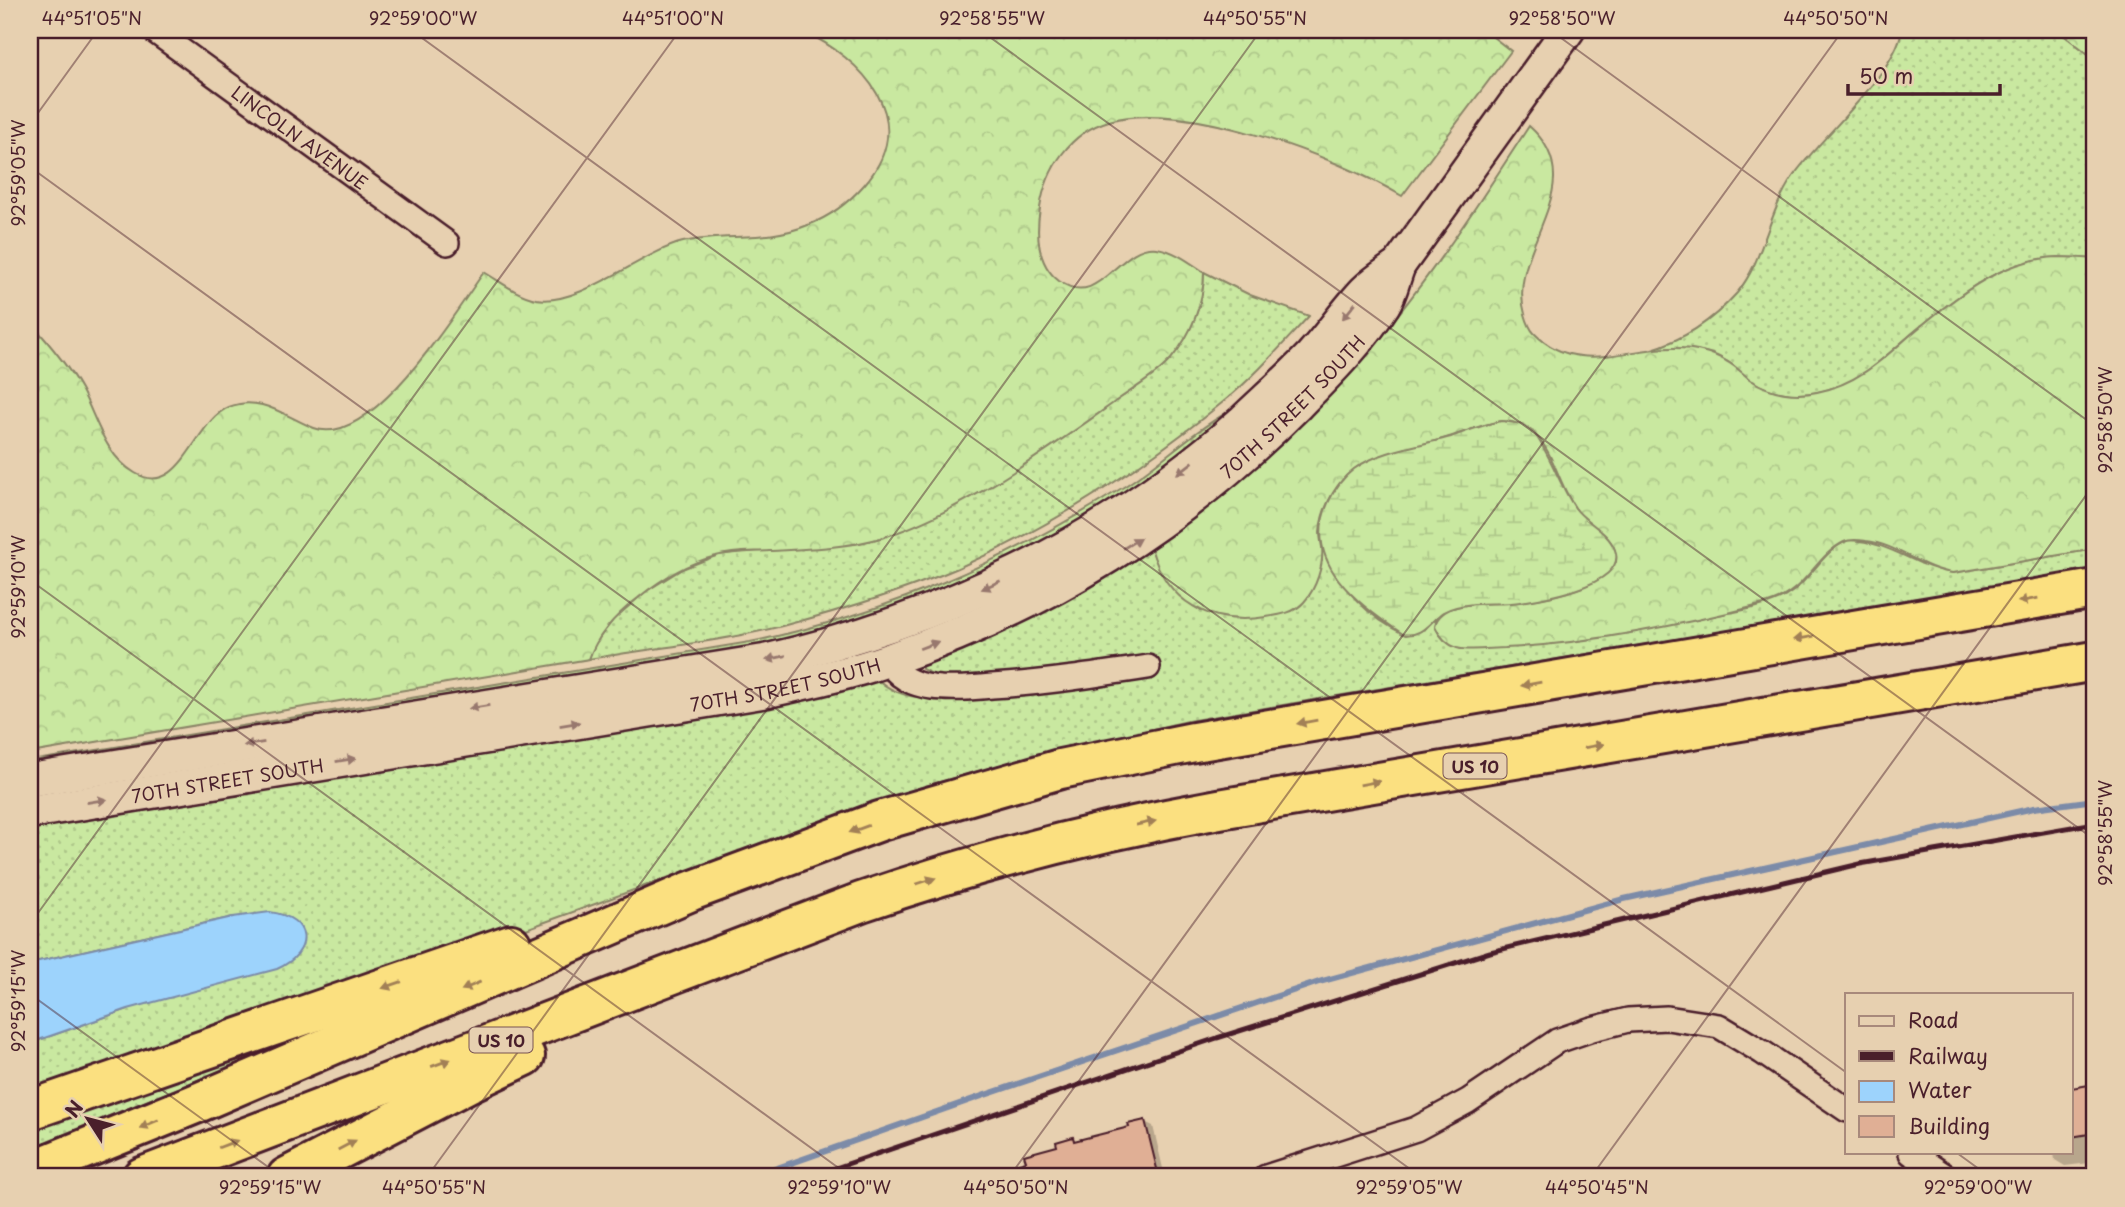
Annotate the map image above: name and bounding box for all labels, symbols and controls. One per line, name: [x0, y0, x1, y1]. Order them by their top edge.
text: 44°51'05"N: [42, 4, 142, 31]
text: 92°59'00"W: [369, 4, 478, 31]
text: 44°51'00"N: [622, 4, 724, 31]
text: 92°58'55"W: [939, 4, 1045, 31]
text: 44°50'55"N: [1203, 4, 1307, 31]
text: 92°58'50"W: [1508, 4, 1616, 31]
text: 44°50'50"N: [1783, 4, 1889, 31]
scale bar: [1848, 52, 2001, 96]
text: 50 m: [1859, 59, 1913, 91]
street label: LINCOLN AVENUE: [227, 78, 374, 195]
text: 92°59'05"W: [4, 119, 31, 226]
one-way arrow: [1342, 302, 1357, 320]
street label: 70TH STREET SOUTH: [1214, 328, 1370, 484]
text: 92°58'50"W: [2091, 366, 2118, 474]
one-way arrow: [1176, 461, 1194, 475]
text: 92°59'10"W: [4, 535, 31, 639]
one-way arrow: [1123, 536, 1142, 549]
one-way arrow: [981, 579, 1001, 591]
one-way arrow: [2017, 595, 2039, 606]
one-way arrow: [1793, 633, 1815, 644]
one-way arrow: [919, 639, 940, 650]
street label: 70TH STREET SOUTH: [688, 650, 884, 717]
one-way arrow: [765, 653, 787, 664]
one-way arrow: [1520, 679, 1542, 690]
one-way arrow: [468, 702, 490, 713]
one-way arrow: [1296, 717, 1318, 728]
one-way arrow: [559, 718, 581, 729]
one-way arrow: [243, 739, 265, 750]
one-way arrow: [1583, 740, 1605, 751]
street label: 70TH STREET SOUTH: [129, 751, 325, 809]
road number: US 10: [1444, 754, 1506, 778]
one-way arrow: [335, 755, 357, 766]
one-way arrow: [1359, 777, 1381, 788]
text: 92°58'55"W: [2091, 780, 2118, 886]
one-way arrow: [86, 795, 108, 806]
one-way arrow: [1135, 817, 1157, 828]
one-way arrow: [848, 823, 869, 834]
one-way arrow: [915, 875, 936, 885]
text: 92°59'15"W: [4, 949, 31, 1052]
one-way arrow: [382, 980, 403, 990]
one-way arrow: [460, 981, 481, 992]
legend: [1845, 993, 2072, 1154]
text: Road: [1908, 1003, 1959, 1035]
road number: US 10: [470, 1028, 532, 1052]
text: Railway: [1908, 1039, 1988, 1071]
one-way arrow: [430, 1057, 451, 1068]
text: Water: [1908, 1073, 1972, 1105]
north arrow: [52, 1084, 122, 1154]
text: N: [58, 1094, 89, 1123]
text: Building: [1908, 1109, 1990, 1141]
one-way arrow: [138, 1118, 159, 1129]
one-way arrow: [218, 1138, 239, 1149]
one-way arrow: [338, 1139, 357, 1151]
text: 92°59'15"W: [219, 1173, 322, 1200]
text: 44°50'55"N: [382, 1173, 486, 1200]
text: 92°59'10"W: [787, 1173, 891, 1200]
text: 44°50'50"N: [963, 1173, 1069, 1200]
text: 92°59'05"W: [1356, 1173, 1463, 1200]
text: 44°50'45"N: [1545, 1173, 1649, 1200]
text: 92°59'00"W: [1924, 1173, 2033, 1200]

